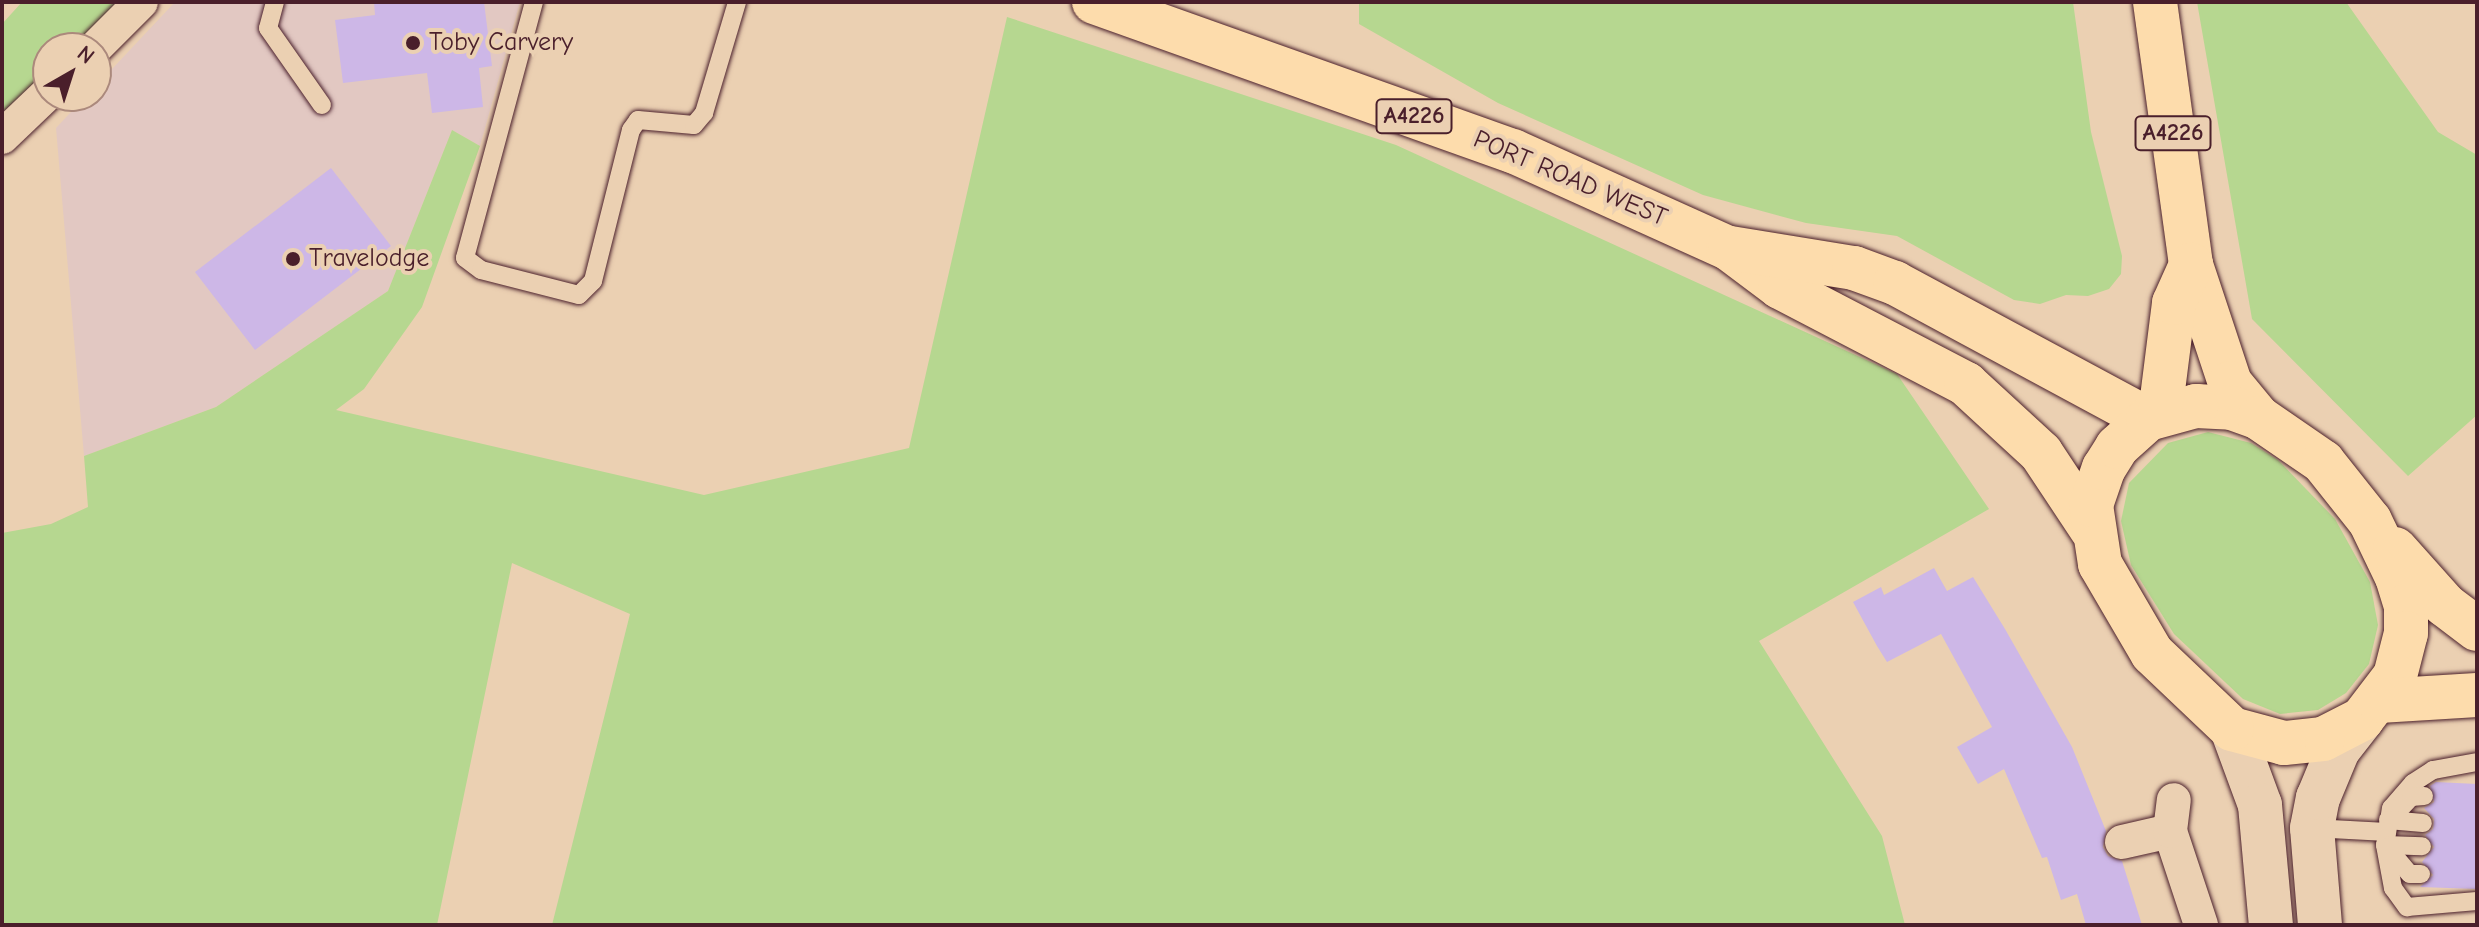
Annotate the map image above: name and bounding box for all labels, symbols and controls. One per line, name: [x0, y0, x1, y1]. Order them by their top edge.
place label: Toby Carvery: [429, 27, 573, 59]
north arrow: [32, 32, 112, 112]
marker: Toby Carvery: [404, 34, 422, 52]
text: N: [72, 40, 100, 70]
road number: A4226: [1374, 96, 1454, 136]
road number: A4226: [2133, 113, 2213, 153]
street label: PORT ROAD WEST: [1468, 124, 1672, 234]
place label: Travelodge: [309, 243, 429, 275]
marker: Travelodge: [284, 250, 302, 268]

